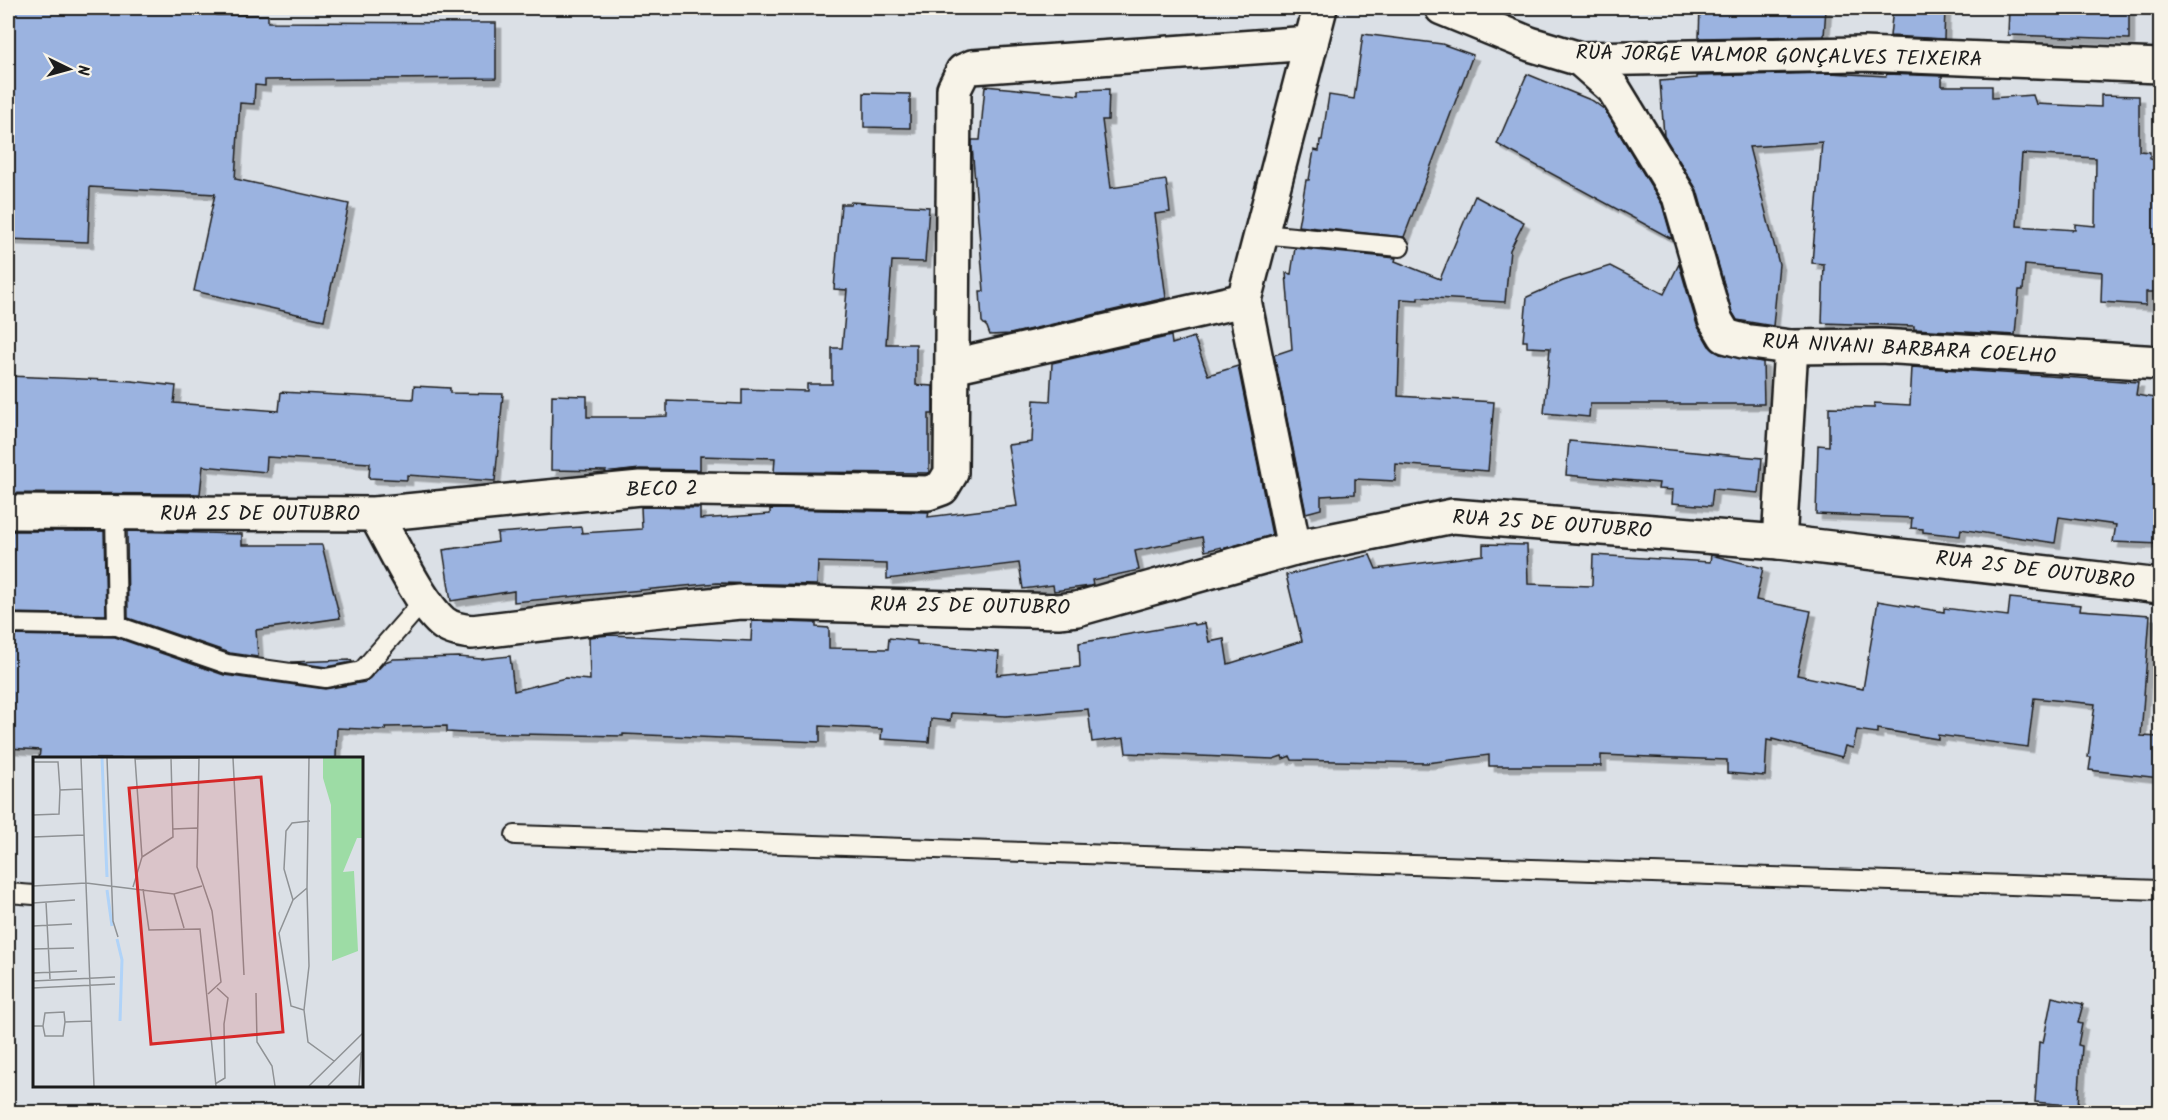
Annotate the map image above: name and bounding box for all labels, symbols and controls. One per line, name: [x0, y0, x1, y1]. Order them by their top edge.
street label: RUA JORGE VALMOR GONÇALVES TEIXEIRA: [1575, 37, 1983, 77]
north arrow: [39, 39, 99, 99]
text: N: [70, 64, 95, 76]
street label: RUA NIVANI BARBARA COELHO: [1761, 326, 2057, 374]
street label: BECO 2: [626, 473, 698, 507]
street label: RUA 25 DE OUTUBRO: [160, 498, 360, 531]
street label: RUA 25 DE OUTUBRO: [1451, 502, 1653, 548]
street label: RUA 25 DE OUTUBRO: [1934, 542, 2136, 600]
street label: RUA 25 DE OUTUBRO: [870, 589, 1070, 625]
inset map: [33, 757, 363, 1087]

